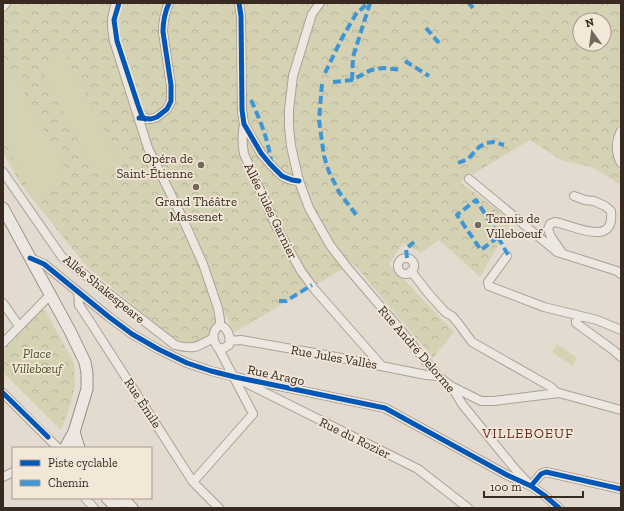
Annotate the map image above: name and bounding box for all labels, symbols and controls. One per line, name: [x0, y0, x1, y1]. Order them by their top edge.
north arrow: [572, 12, 612, 52]
text: N: [584, 15, 596, 30]
place label: Opéra de Saint-Étienne: [116, 151, 193, 181]
marker: Opéra de Saint-Étienne: [196, 160, 206, 170]
street label: Allée Jules Garnier: [241, 161, 301, 261]
marker: Grand Théâtre Massenet: [191, 182, 201, 192]
place label: Grand Théâtre Massenet: [155, 194, 237, 224]
place label: Tennis de Villeboeuf: [485, 211, 543, 241]
marker: Tennis de Villeboeuf: [473, 220, 483, 230]
street label: Allée Shakespeare: [60, 252, 148, 326]
street label: Rue André Delorme: [375, 303, 459, 395]
street label: Rue Jules Vallès: [290, 342, 379, 372]
park label: Place Villebœuf: [12, 346, 64, 376]
street label: Rue Arago: [246, 362, 306, 388]
street label: Rue Émile: [121, 375, 165, 431]
street label: Rue du Rozier: [317, 414, 393, 462]
district label: VILLEBOEUF: [481, 425, 574, 442]
legend: [12, 447, 152, 499]
text: Piste cyclable: [48, 456, 118, 470]
scale bar: [484, 473, 583, 499]
text: Chemin: [48, 476, 89, 490]
text: 100 m: [490, 480, 522, 494]

